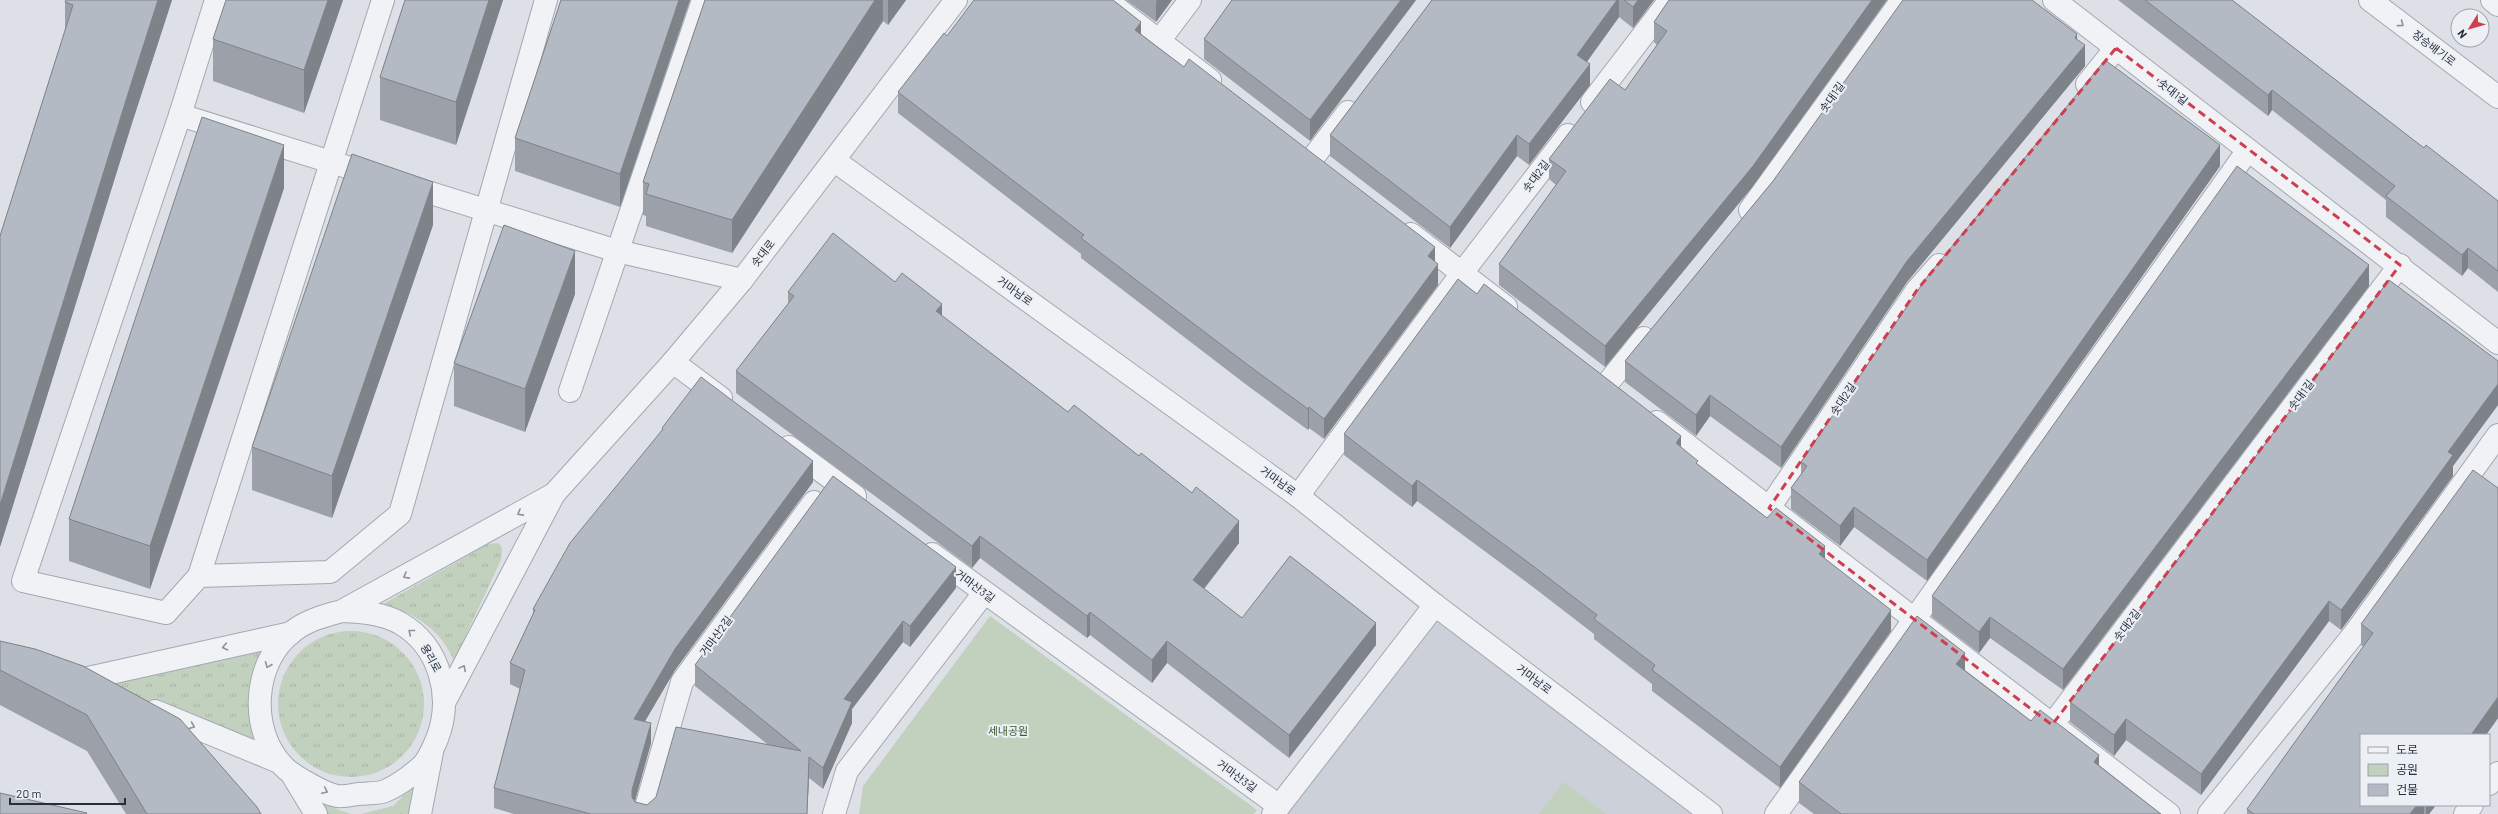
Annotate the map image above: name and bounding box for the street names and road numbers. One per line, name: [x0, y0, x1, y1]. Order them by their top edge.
street label: 장승배기로: [2410, 27, 2458, 68]
street label: 솟대1길: [2156, 76, 2191, 107]
street label: 솟대1길: [1816, 79, 1847, 114]
street label: 솟대2길: [1519, 157, 1552, 194]
street label: 솟대로: [748, 237, 777, 269]
street label: 거마남로: [995, 273, 1035, 308]
street label: 솟대1길: [2285, 377, 2316, 412]
street label: 솟대2길: [1827, 380, 1858, 417]
street label: 거마남로: [1258, 463, 1298, 498]
street label: 거마산3길: [953, 567, 998, 605]
street label: 솟대2길: [2110, 606, 2143, 643]
street label: 거마산2길: [697, 613, 734, 658]
street label: 용리로: [418, 641, 444, 674]
street label: 거마남로: [1514, 661, 1554, 696]
street label: 거마산3길: [1215, 757, 1260, 794]

